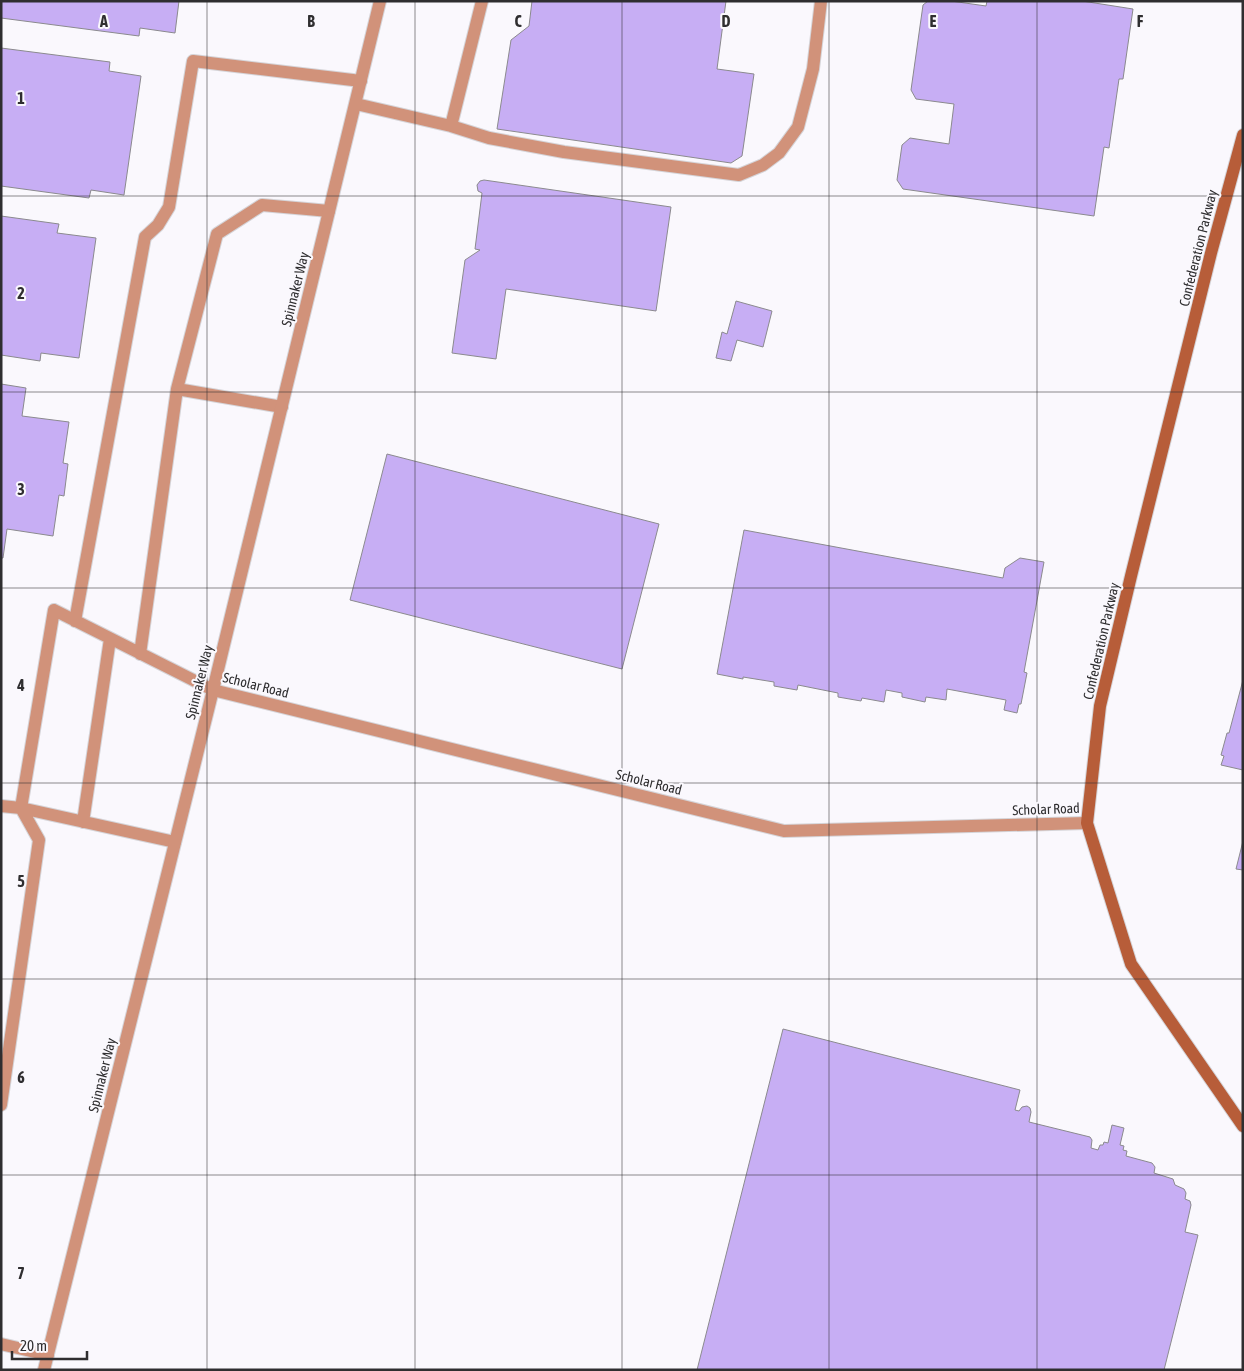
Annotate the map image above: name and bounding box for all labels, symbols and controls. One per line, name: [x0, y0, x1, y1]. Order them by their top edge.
text: A: [99, 12, 108, 30]
text: B: [307, 12, 315, 30]
text: C: [514, 12, 522, 30]
text: D: [722, 12, 731, 30]
text: E: [930, 12, 937, 30]
text: F: [1137, 12, 1144, 30]
text: 1: [17, 89, 25, 107]
street label: Confederation Parkway: [1176, 188, 1220, 308]
street label: Spinnaker Way: [278, 250, 312, 328]
text: 2: [17, 284, 25, 302]
text: 3: [17, 480, 25, 498]
street label: Confederation Parkway: [1080, 581, 1122, 701]
street label: Spinnaker Way: [182, 643, 216, 721]
street label: Scholar Road: [221, 669, 291, 701]
text: 4: [16, 676, 25, 694]
street label: Scholar Road: [614, 766, 684, 798]
street label: Scholar Road: [1012, 800, 1080, 818]
text: 5: [17, 872, 25, 890]
street label: Spinnaker Way: [85, 1036, 119, 1114]
text: 6: [17, 1068, 25, 1086]
text: 7: [17, 1264, 25, 1282]
scale bar: [12, 1328, 88, 1360]
text: 20 m: [20, 1337, 47, 1354]

